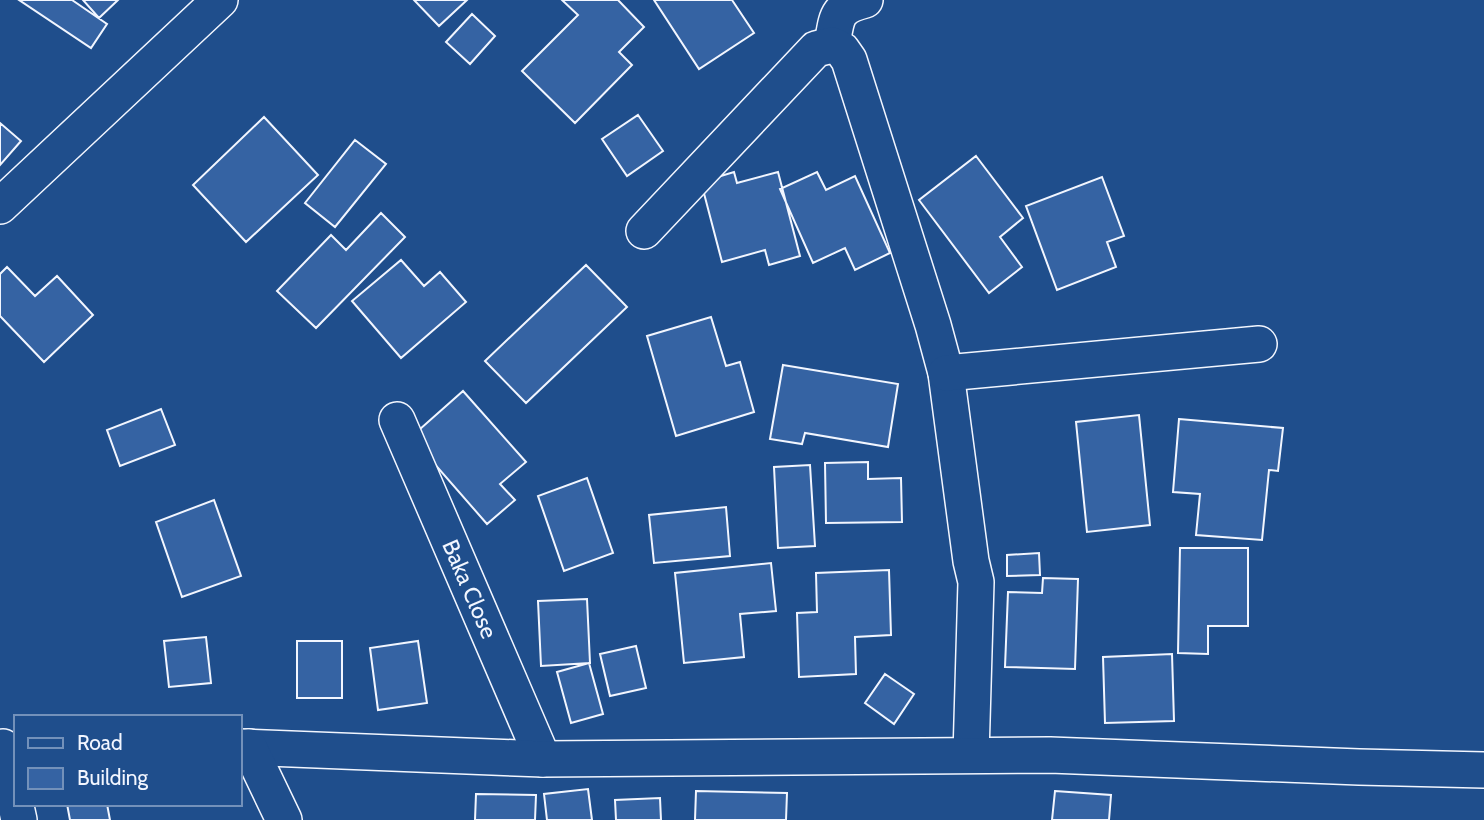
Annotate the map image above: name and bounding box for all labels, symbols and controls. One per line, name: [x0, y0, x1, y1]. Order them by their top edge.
street label: Baka Close: [436, 535, 503, 643]
legend: [14, 715, 242, 806]
text: Road: [77, 730, 123, 755]
text: Building: [77, 765, 149, 790]

